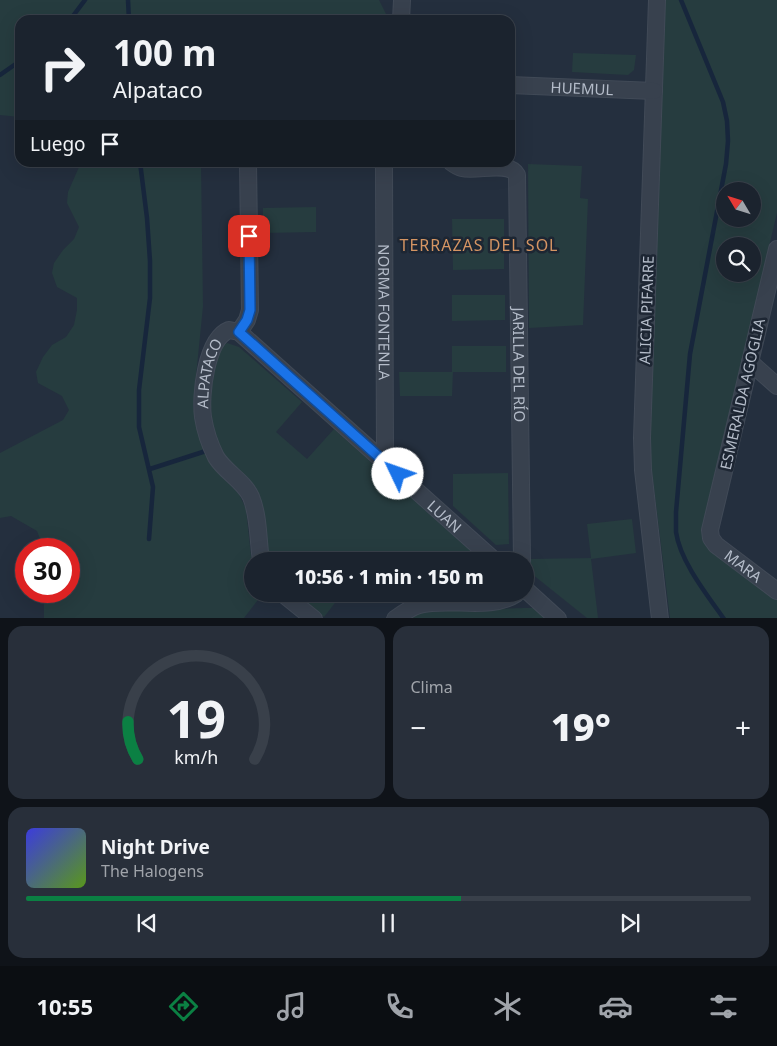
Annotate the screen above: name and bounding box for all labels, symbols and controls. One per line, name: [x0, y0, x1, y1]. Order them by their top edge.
text: 100 m: [113, 29, 216, 76]
icon: right: [30, 35, 95, 100]
text: Alpataco: [113, 74, 203, 104]
street label: HUEMUL: [550, 77, 614, 99]
icon: arrive: [96, 130, 124, 158]
text: Luego: [30, 131, 86, 157]
north arrow: [716, 182, 761, 228]
map controls: [716, 182, 761, 282]
pin: [228, 215, 270, 257]
icon: arrive: [235, 222, 263, 250]
district label: TERRAZAS DEL SOL: [399, 234, 559, 256]
button: search: [716, 237, 761, 282]
street label: NORMA FONTENLA: [374, 244, 395, 380]
street label: ALICIA PIFARRE: [634, 255, 658, 365]
street label: JARILLA DEL RÍO: [509, 305, 530, 422]
street label: ESMERALDA AGOGLIA: [715, 316, 769, 472]
street label: ALPATACO: [192, 334, 226, 409]
position arrow: [371, 447, 423, 499]
street label: LUAN: [423, 495, 466, 537]
speed limit sign: 30: [15, 538, 80, 603]
street label: MARA: [721, 545, 767, 587]
text: 10:56 · 1 min · 150 m: [294, 564, 484, 590]
text: Clima: [411, 676, 453, 698]
text: 19: [167, 682, 226, 753]
text: 19°: [551, 700, 611, 752]
text: −: [411, 708, 427, 746]
text: +: [735, 708, 751, 746]
text: km/h: [174, 745, 218, 769]
text: Night Drive: [101, 834, 210, 860]
text: The Halogens: [101, 860, 204, 882]
icon: previous: [133, 909, 161, 937]
icon: pause: [374, 909, 402, 937]
icon: next: [616, 909, 644, 937]
icon: directions: [166, 989, 201, 1024]
icon: music: [274, 989, 309, 1024]
icon: phone: [382, 989, 417, 1024]
icon: climate: [490, 989, 525, 1024]
icon: car: [598, 989, 633, 1024]
icon: filters: [706, 989, 741, 1024]
text: 10:55: [36, 991, 93, 1021]

